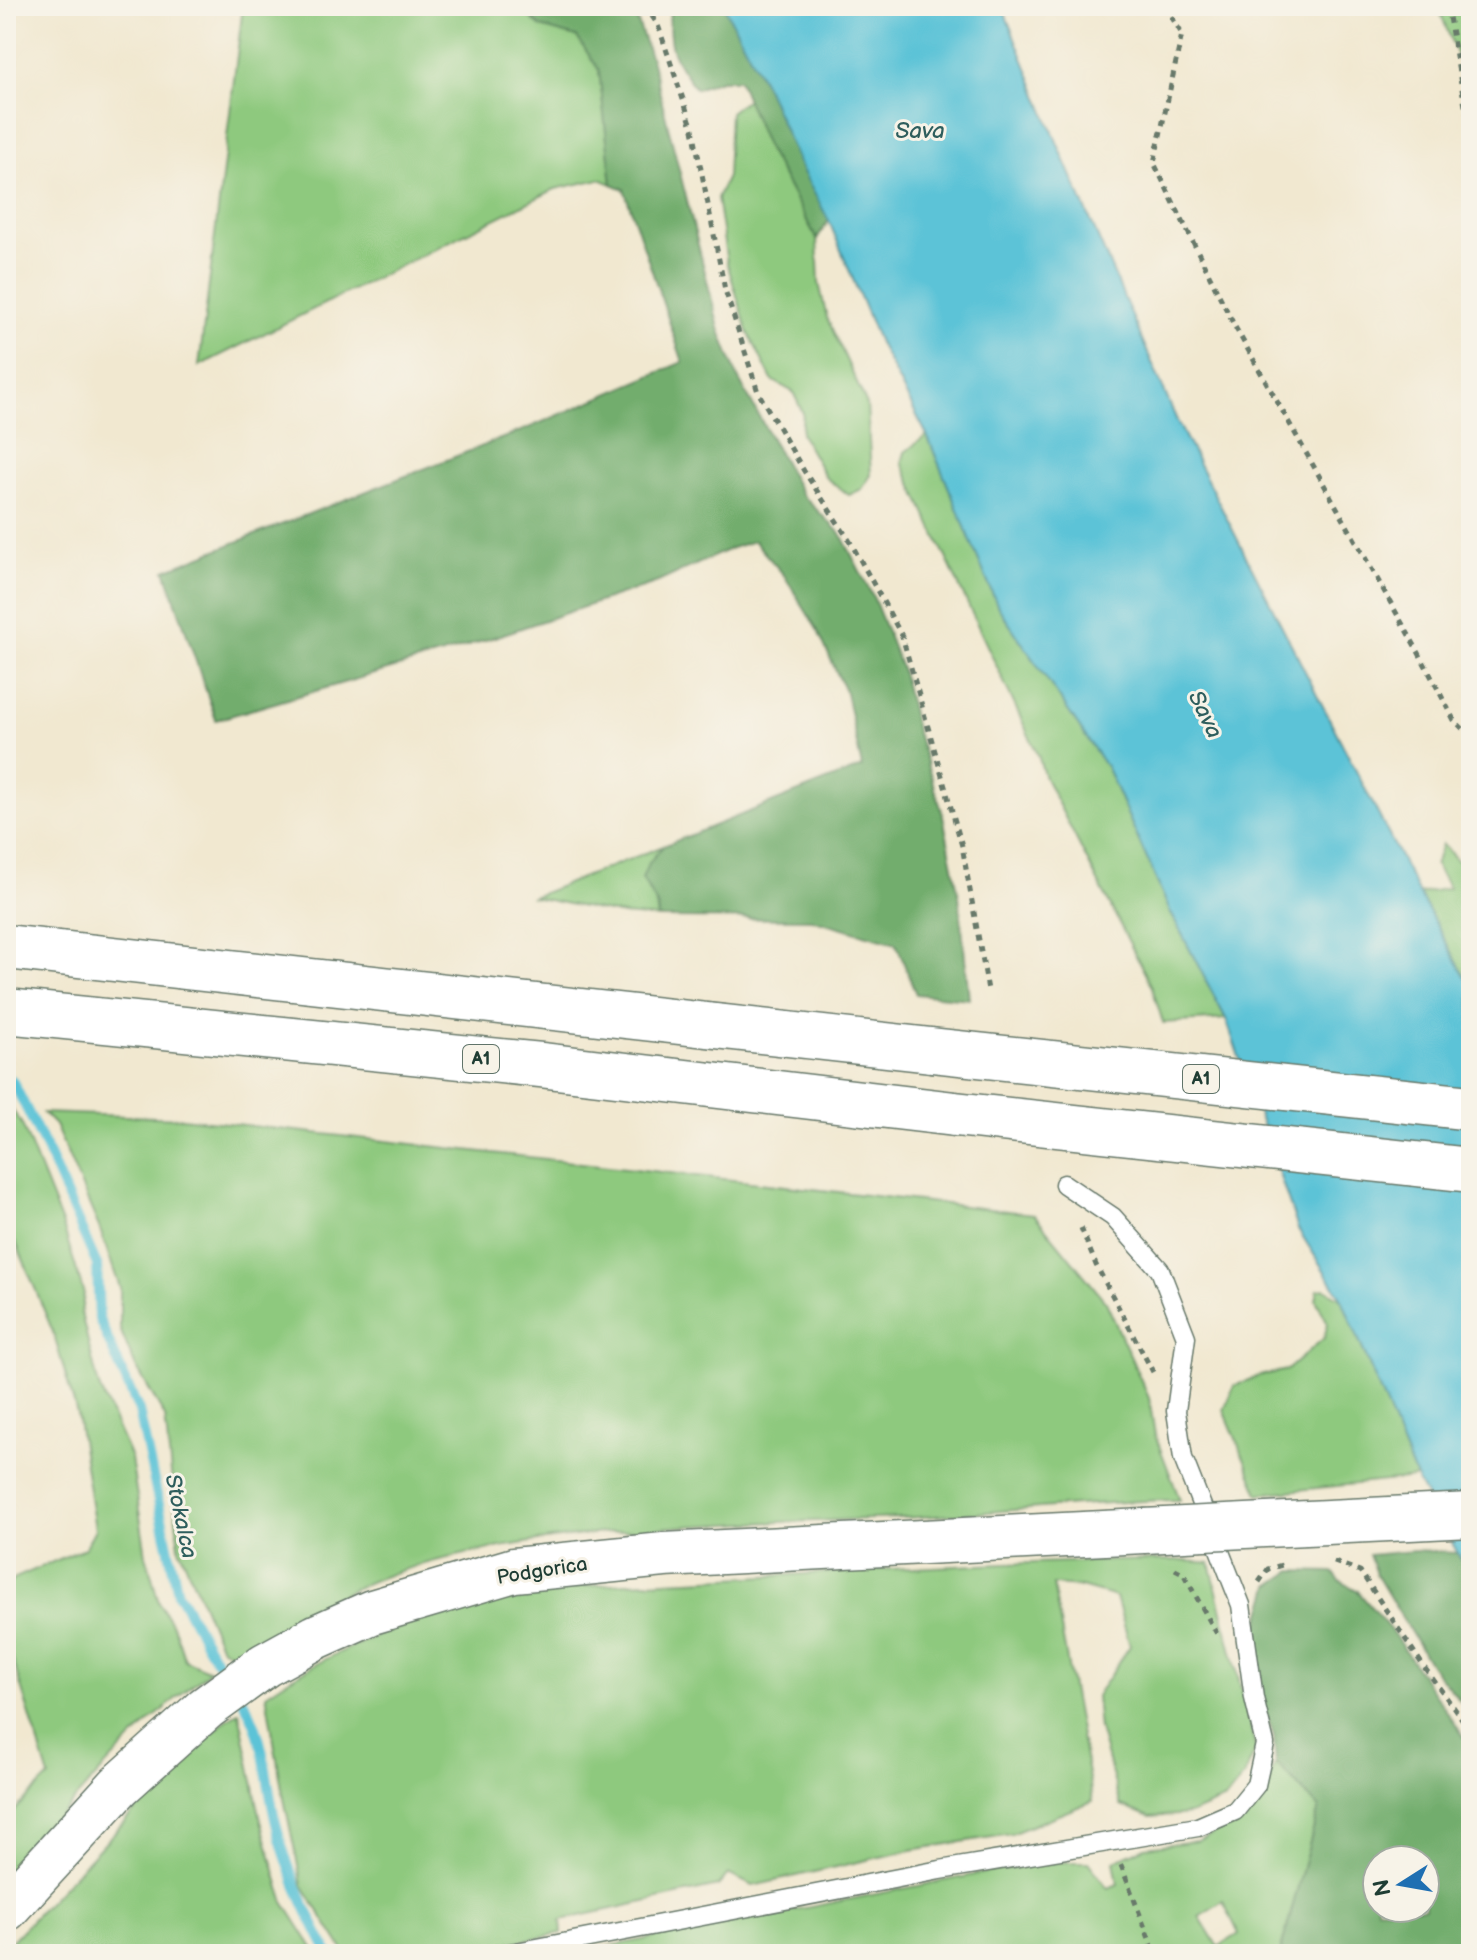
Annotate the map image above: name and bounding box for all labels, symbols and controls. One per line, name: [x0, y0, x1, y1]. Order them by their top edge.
water label: Sava: [895, 118, 945, 145]
water label: Sava: [1182, 686, 1228, 743]
road number: A1: [463, 1045, 499, 1073]
road number: A1: [1183, 1065, 1219, 1093]
water label: Stokalca: [158, 1472, 203, 1561]
street label: Podgorica: [495, 1552, 589, 1590]
north arrow: [1361, 1844, 1441, 1924]
text: N: [1368, 1877, 1398, 1898]

